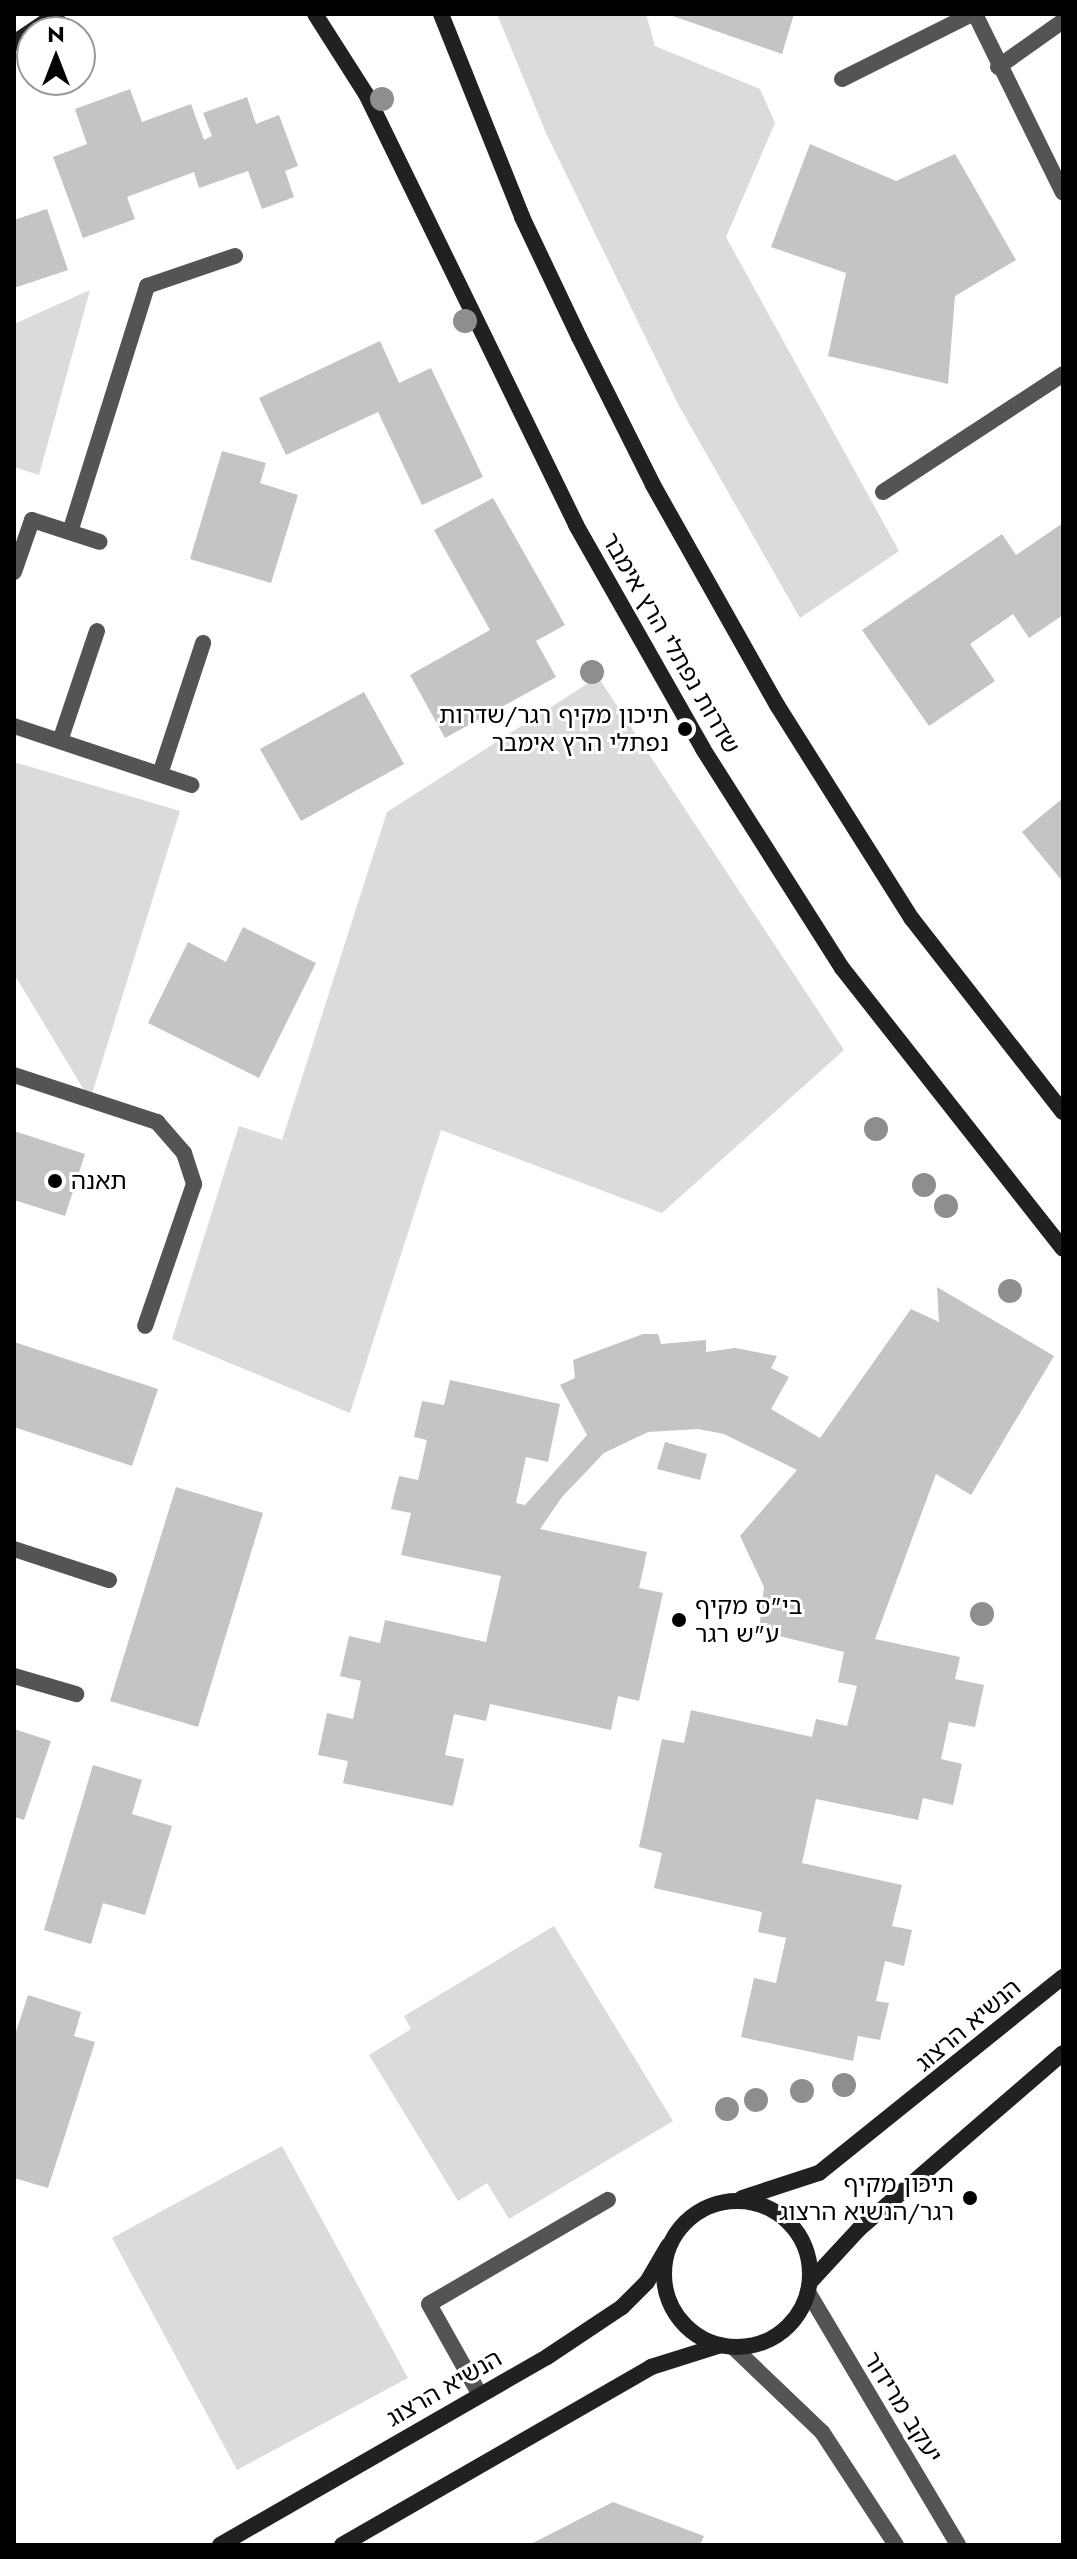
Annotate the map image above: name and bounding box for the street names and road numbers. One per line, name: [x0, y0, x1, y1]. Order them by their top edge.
street label: שדרות נפתלי הרץ אימבר: [596, 527, 746, 759]
street label: הנשיא הרצוג: [910, 1973, 1026, 2077]
street label: הנשיא הרצוג: [381, 2343, 507, 2433]
street label: יעקב מרידור: [858, 2346, 948, 2468]

